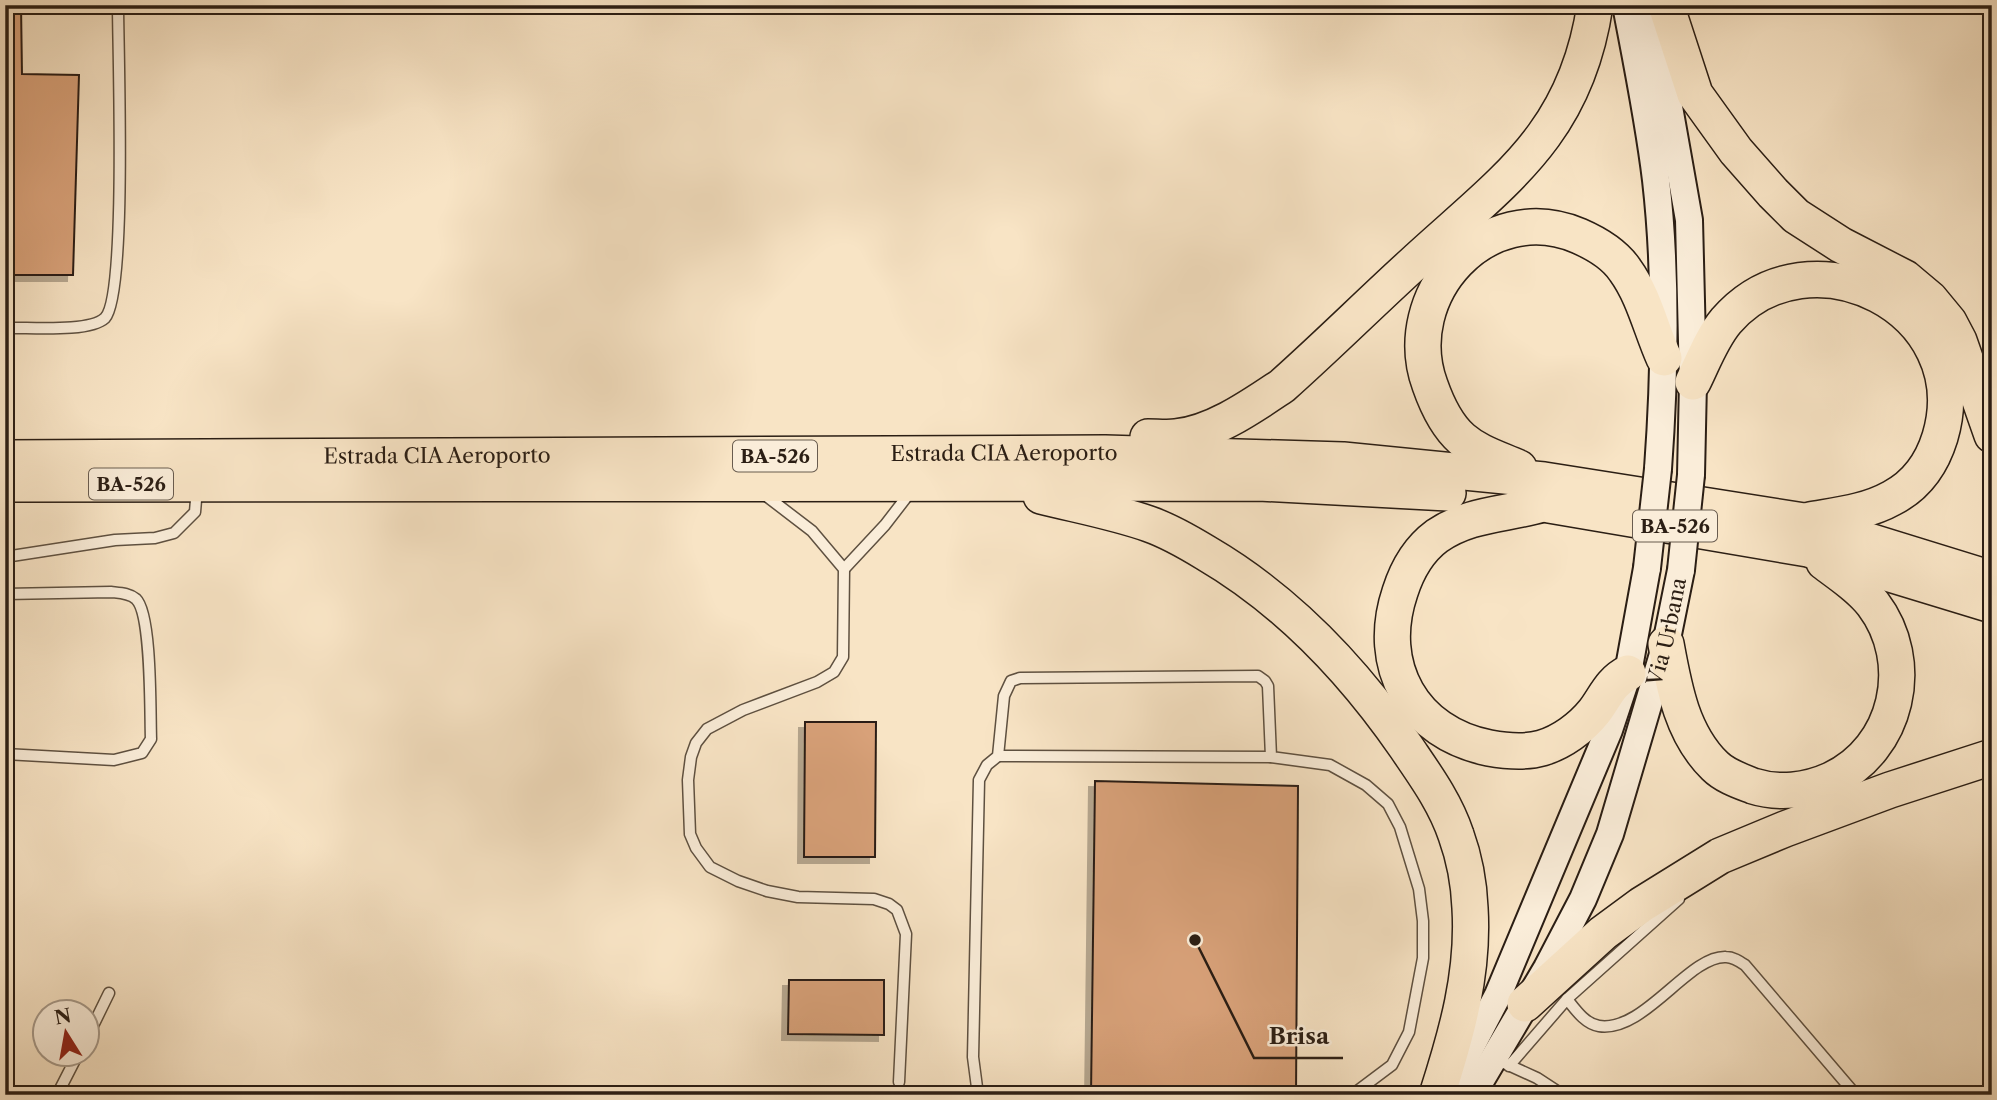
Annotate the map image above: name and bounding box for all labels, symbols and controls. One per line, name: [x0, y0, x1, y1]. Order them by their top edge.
road number: BA-526: [733, 440, 817, 471]
street label: Estrada CIA Aeroporto: [890, 440, 1118, 466]
street label: Estrada CIA Aeroporto: [323, 443, 551, 469]
road number: BA-526: [89, 468, 173, 499]
road number: BA-526: [1633, 510, 1717, 541]
street label: Via Urbana: [1641, 574, 1691, 690]
north arrow: [32, 998, 102, 1068]
text: N: [53, 1004, 73, 1030]
callout: Brisa: [1254, 1014, 1343, 1058]
text: Brisa: [1269, 1022, 1330, 1050]

